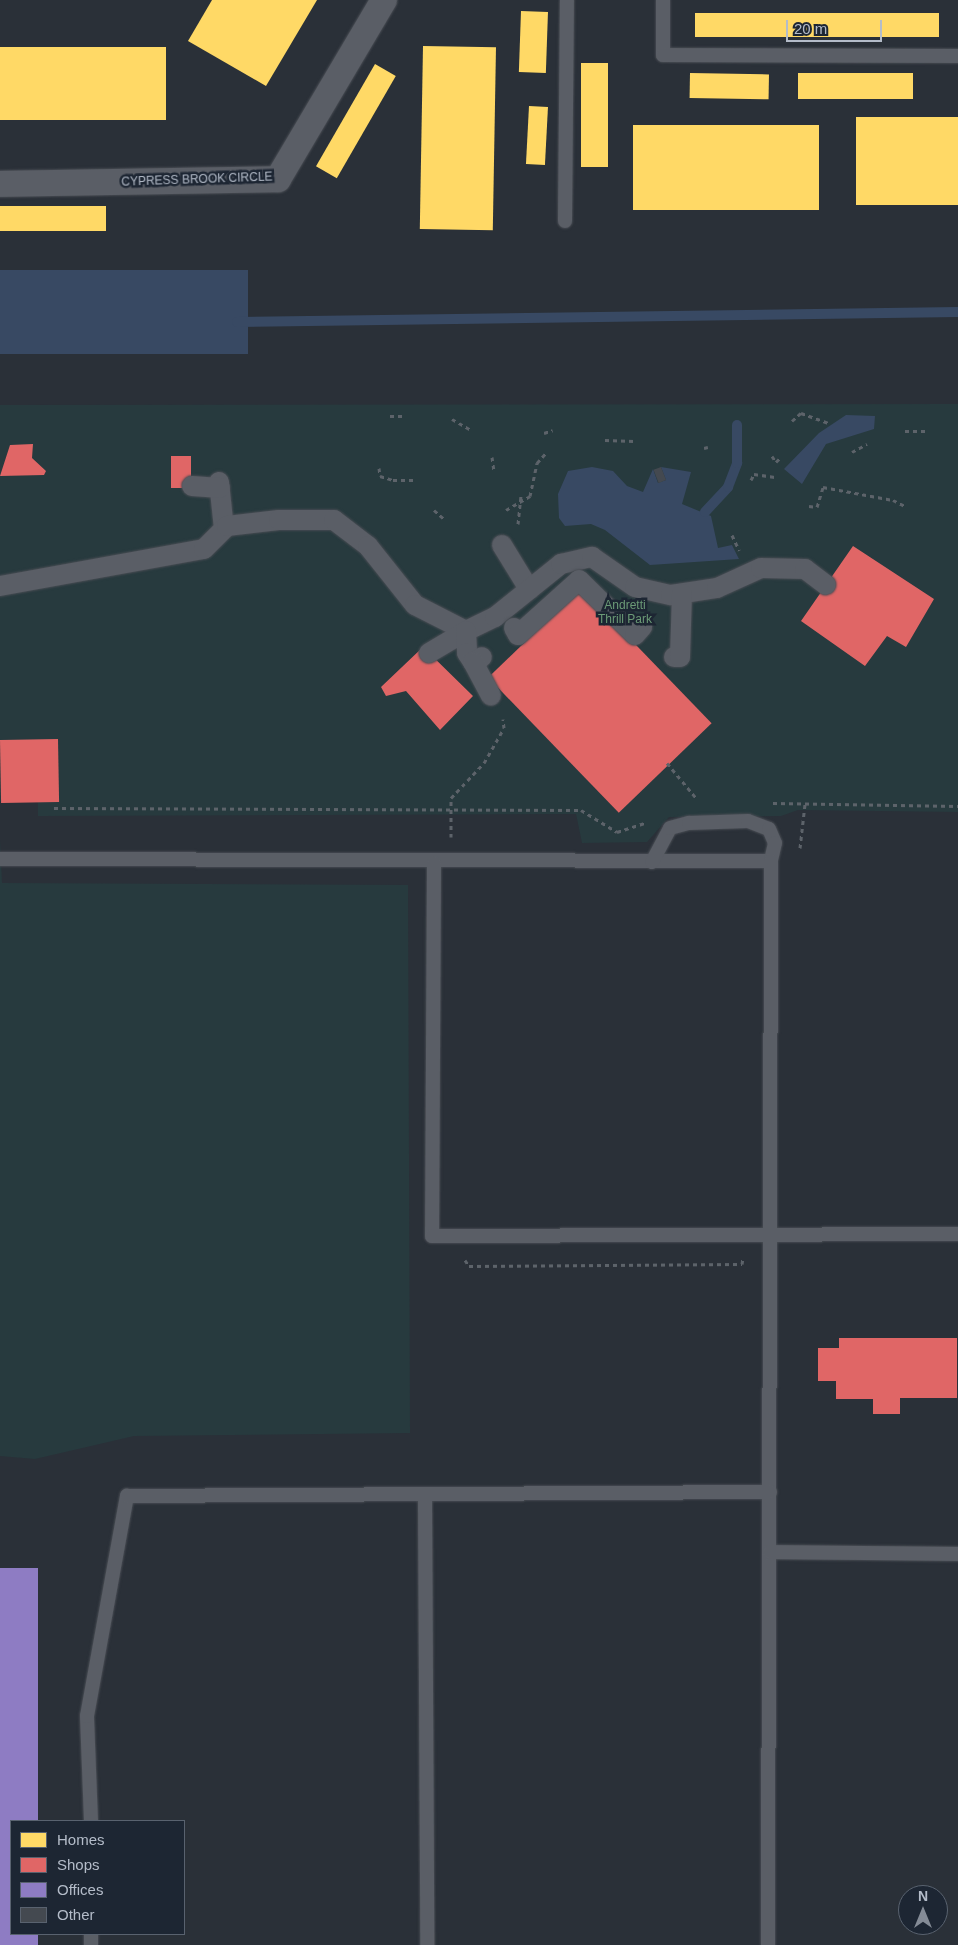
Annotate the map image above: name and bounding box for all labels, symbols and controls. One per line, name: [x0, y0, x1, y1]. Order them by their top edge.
scale bar: [788, 10, 884, 42]
text: 20 m: [794, 20, 827, 37]
street label: CYPRESS BROOK CIRCLE: [121, 170, 273, 190]
park label: Andretti Thrill Park: [598, 599, 652, 627]
legend: [10, 1820, 185, 1935]
text: Homes: [57, 1831, 105, 1848]
text: Shops: [57, 1856, 100, 1873]
text: Offices: [57, 1881, 103, 1898]
north arrow: [898, 1885, 948, 1935]
text: N: [918, 1888, 928, 1904]
text: Other: [57, 1906, 95, 1923]

